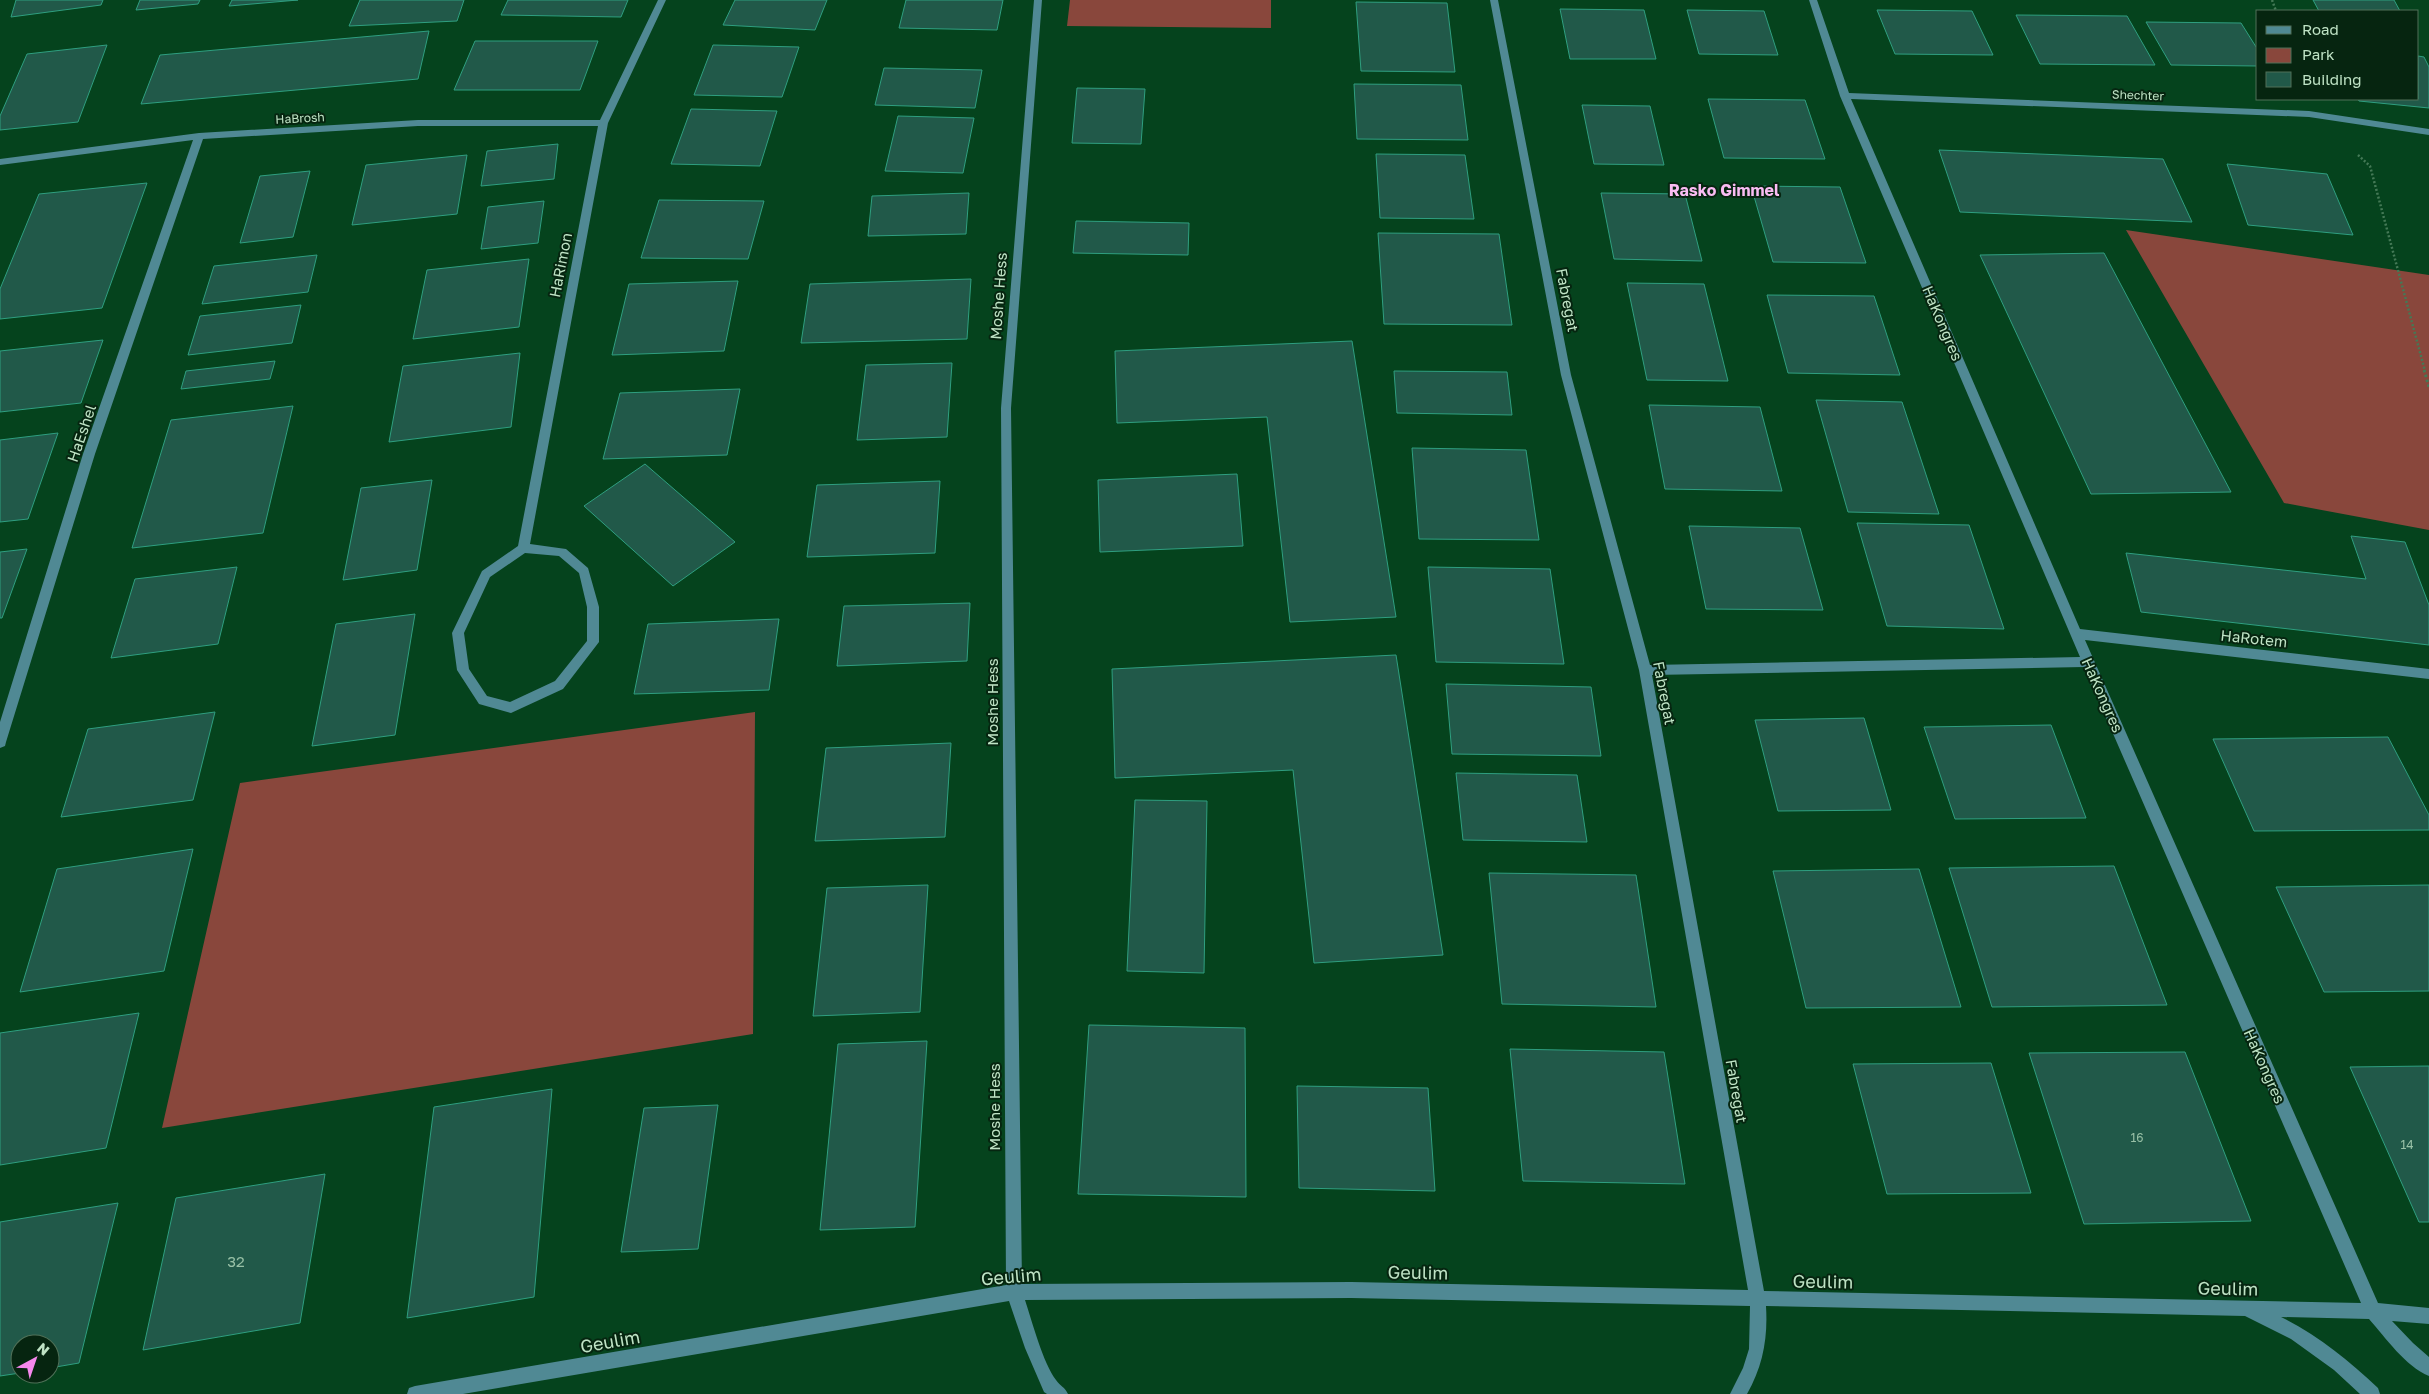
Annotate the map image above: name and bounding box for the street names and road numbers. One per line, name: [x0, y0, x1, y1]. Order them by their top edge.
street label: Shechter: [2112, 87, 2165, 103]
street label: HaBrosh: [275, 109, 325, 127]
street label: HaRimon: [545, 231, 575, 299]
street label: Moshe Hess: [986, 252, 1010, 340]
street label: Fabregat: [1553, 267, 1583, 333]
street label: HaKongres: [1919, 283, 1967, 363]
street label: HaEshel: [63, 402, 99, 464]
street label: HaRotem: [2220, 626, 2288, 650]
street label: HaKongres: [2079, 655, 2127, 735]
street label: Moshe Hess: [983, 658, 1001, 746]
street label: Fabregat: [1650, 660, 1680, 726]
street label: HaKongres: [2241, 1026, 2289, 1106]
street label: Fabregat: [1723, 1058, 1751, 1124]
street label: Moshe Hess: [985, 1063, 1003, 1151]
street label: Geulim: [1388, 1260, 1448, 1284]
street label: Geulim: [980, 1262, 1042, 1290]
street label: Geulim: [1793, 1269, 1853, 1293]
street label: Geulim: [2198, 1276, 2258, 1300]
street label: Geulim: [578, 1325, 642, 1357]

